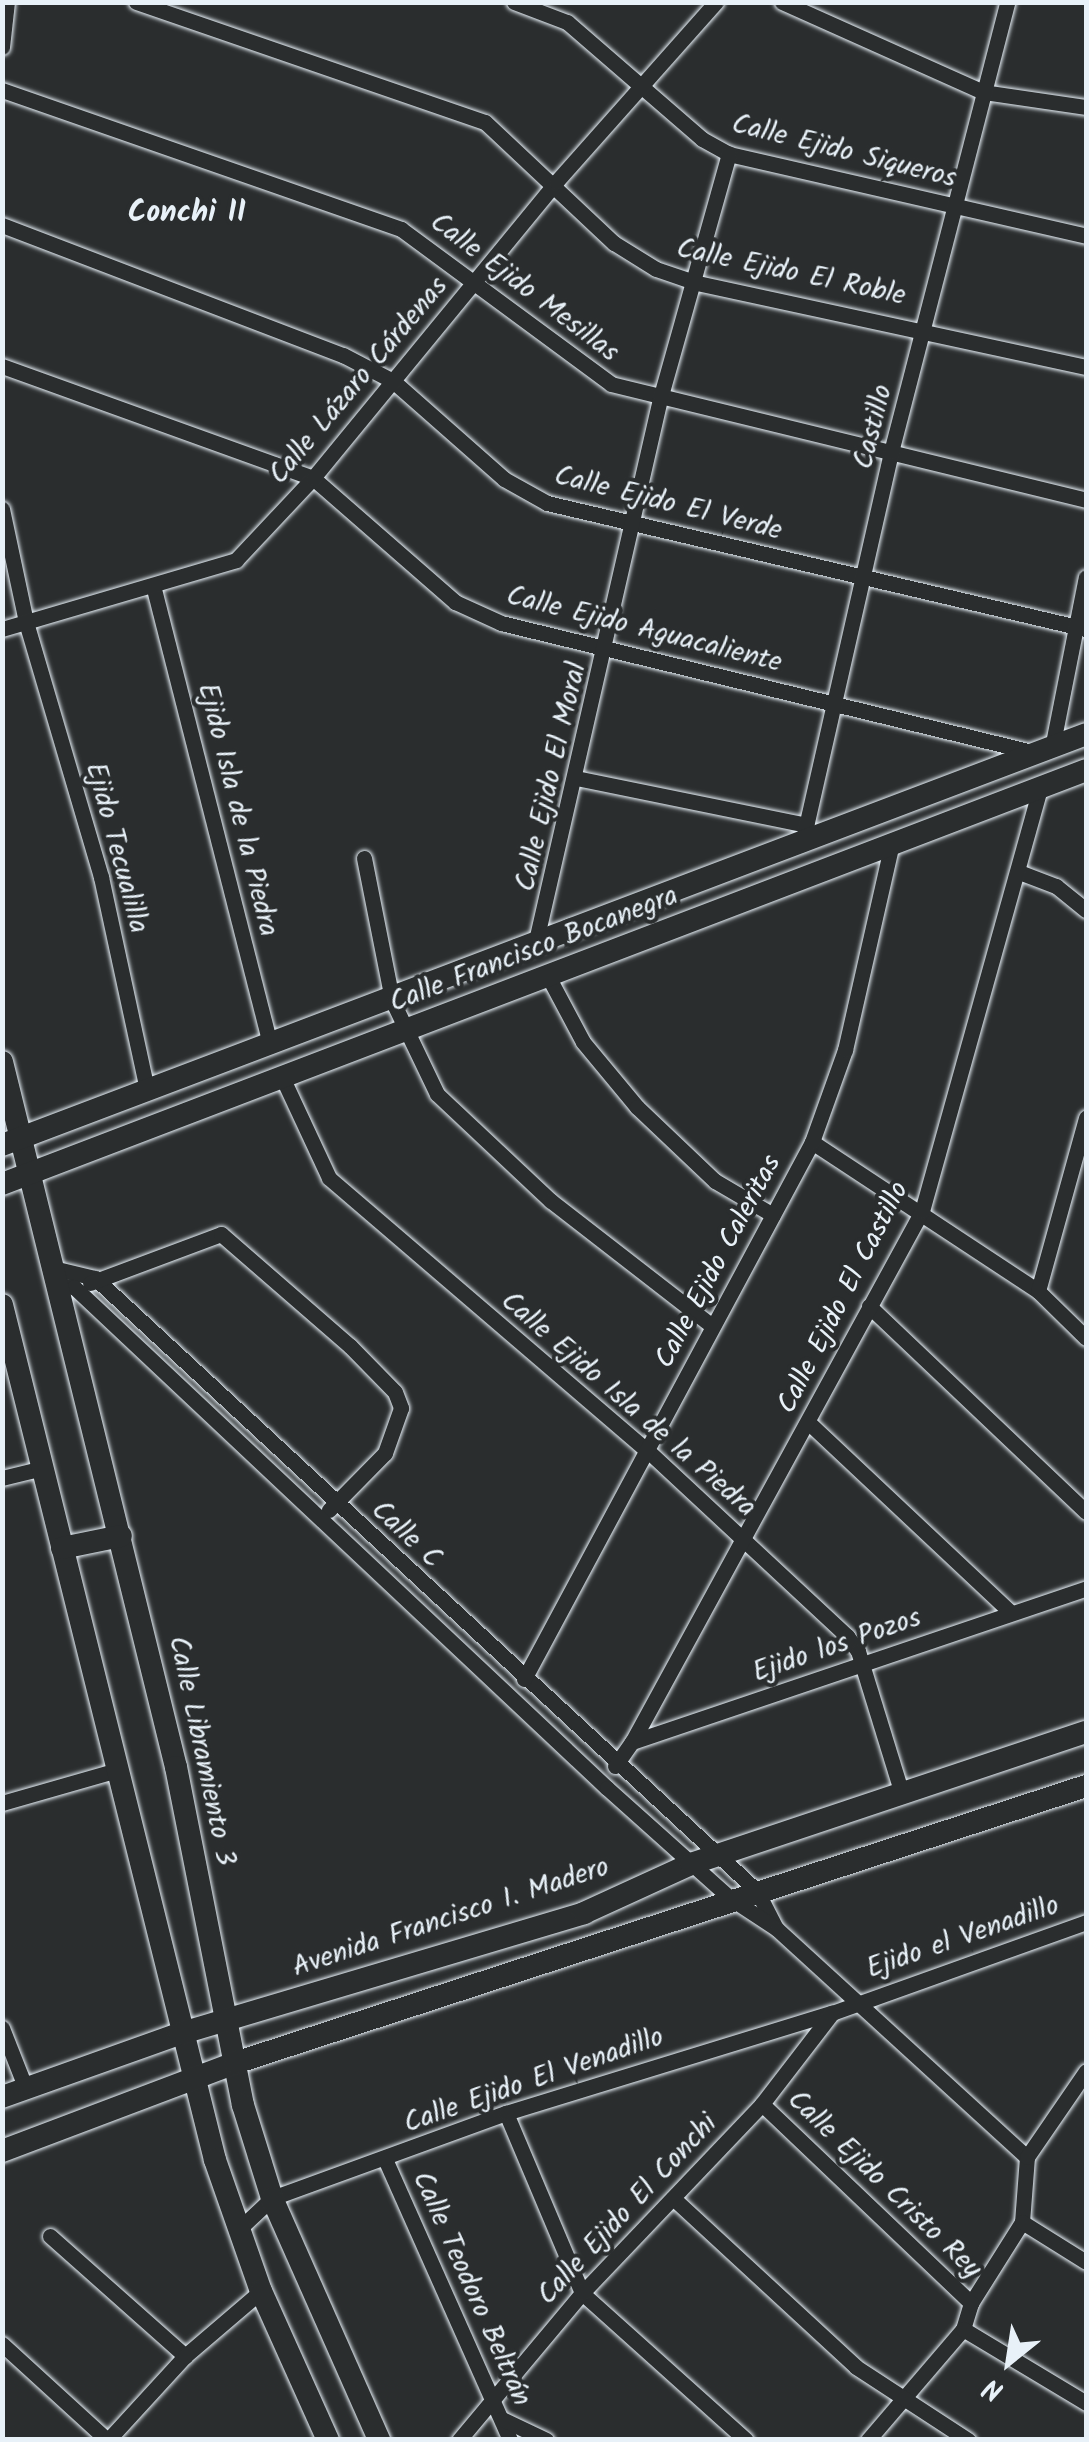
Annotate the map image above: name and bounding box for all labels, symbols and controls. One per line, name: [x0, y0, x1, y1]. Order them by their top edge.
street label: Calle Ejido Siqueros: [728, 108, 960, 196]
district label: Conchi II: [128, 195, 246, 231]
street label: Calle Ejido Mesillas: [423, 206, 625, 370]
street label: Calle Ejido El Roble: [673, 232, 909, 314]
street label: Calle Lázaro Cárdenas: [262, 270, 456, 492]
street label: Castillo: [847, 381, 901, 473]
street label: Calle Ejido El Verde: [551, 459, 785, 549]
street label: Calle Ejido Aguacaliente: [503, 580, 785, 680]
street label: Calle Ejido El Moral: [509, 659, 595, 895]
street label: Ejido Isla de la Piedra: [189, 680, 285, 940]
street label: Ejido Tecualilla: [77, 759, 155, 937]
street label: Calle Francisco Bocanegra: [385, 879, 683, 1021]
street label: Calle Ejido Caleritas: [649, 1150, 789, 1374]
street label: Calle Ejido El Castillo: [771, 1176, 917, 1420]
street label: Calle Ejido Isla de la Piedra: [494, 1285, 762, 1525]
street label: Calle C: [364, 1494, 448, 1576]
street label: Ejido los Pozos: [749, 1602, 925, 1690]
street label: Calle Libramiento 3: [160, 1633, 242, 1869]
street label: Avenida Francisco I. Madero: [288, 1851, 614, 1985]
street label: Ejido el Venadillo: [862, 1889, 1064, 1987]
street label: Calle Ejido El Venadillo: [400, 2021, 668, 2141]
street label: Calle Ejido Cristo Rey: [780, 2084, 988, 2286]
street label: Calle Ejido El Conchi: [531, 2108, 725, 2312]
street label: Calle Teodoro Beltrán: [404, 2167, 538, 2411]
north arrow: [959, 2312, 1059, 2412]
text: N: [975, 2365, 1013, 2412]

